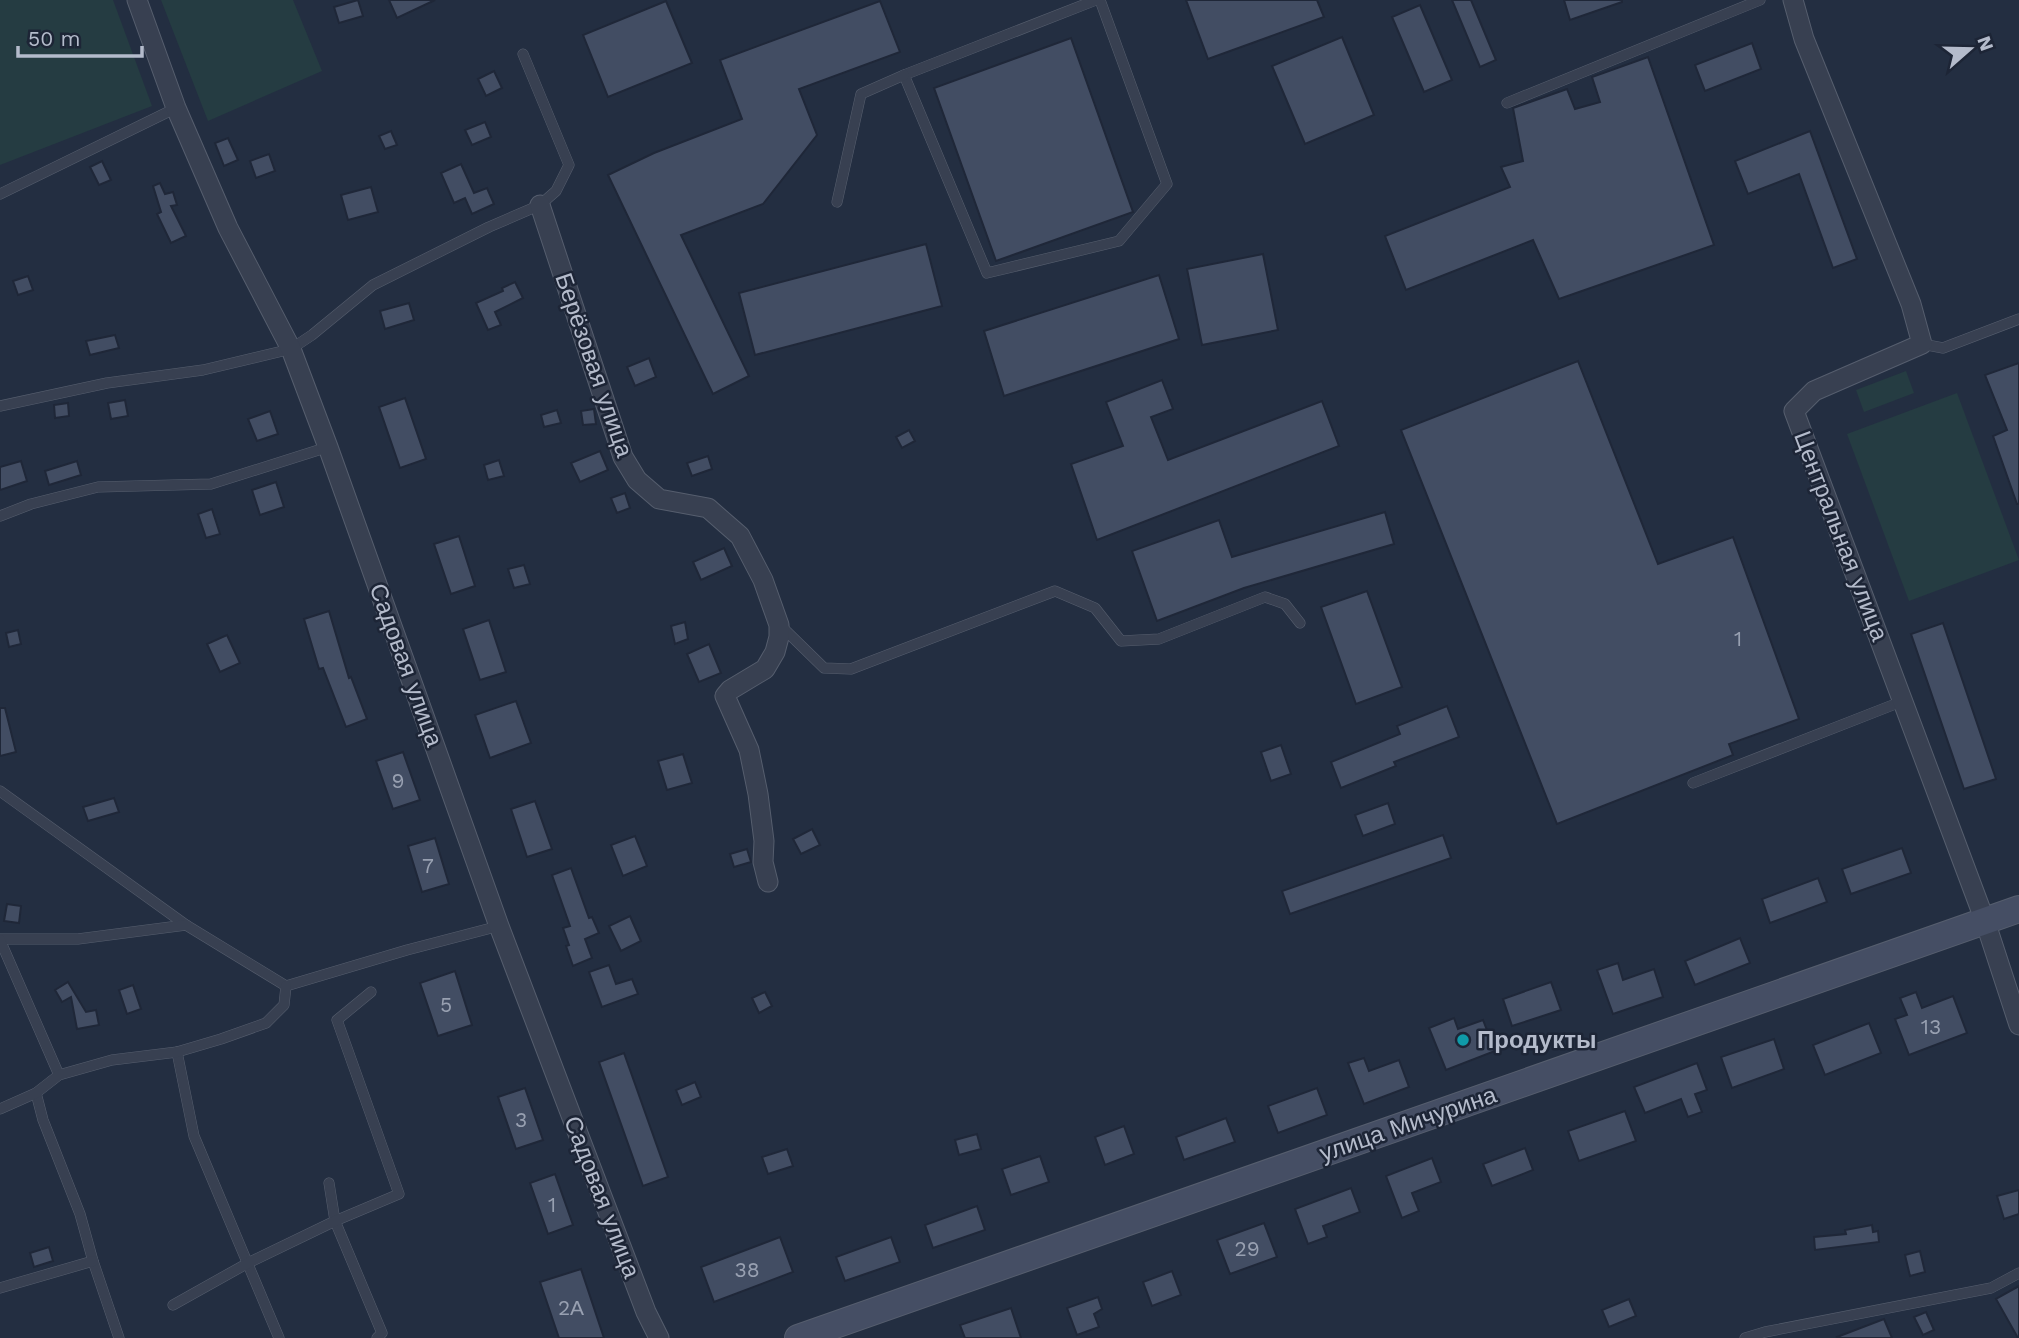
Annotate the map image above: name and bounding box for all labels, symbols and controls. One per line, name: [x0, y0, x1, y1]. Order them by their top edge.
scale bar: [18, 14, 142, 58]
north arrow: [1935, 14, 2005, 84]
text: 50 m: [28, 26, 80, 51]
text: N: [1972, 33, 1999, 54]
street label: Берёзовая улица: [549, 269, 639, 461]
street label: Центральная улица: [1788, 427, 1894, 645]
street label: Садовая улица: [364, 580, 449, 751]
house number: 1: [1734, 626, 1742, 651]
house number: 9: [392, 768, 404, 793]
house number: 7: [422, 853, 434, 878]
house number: 5: [440, 992, 452, 1017]
house number: 13: [1921, 1014, 1941, 1039]
place label: Продукты: [1477, 1026, 1596, 1054]
marker: Продукты: [1455, 1032, 1471, 1048]
street label: улица Мичурина: [1316, 1080, 1501, 1167]
house number: 3: [515, 1107, 527, 1132]
street label: Садовая улица: [558, 1112, 646, 1283]
house number: 1: [548, 1192, 556, 1217]
house number: 29: [1234, 1236, 1260, 1261]
house number: 38: [734, 1257, 760, 1282]
house number: 2А: [558, 1295, 584, 1320]

